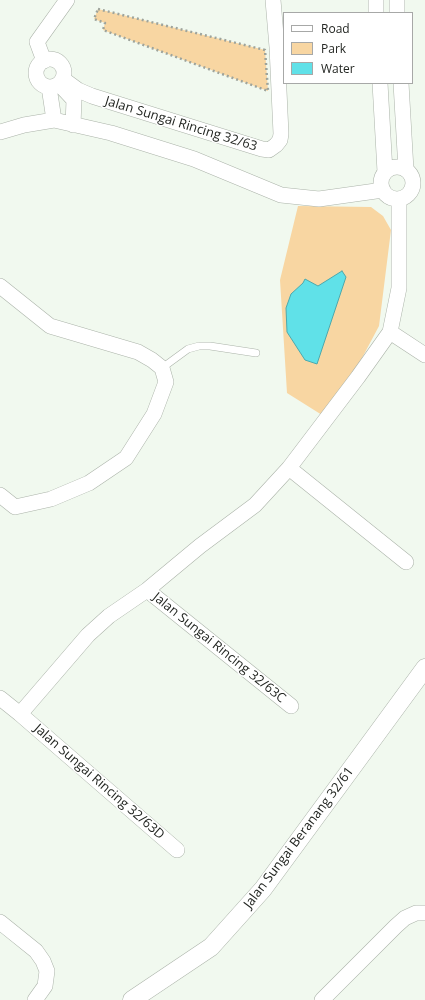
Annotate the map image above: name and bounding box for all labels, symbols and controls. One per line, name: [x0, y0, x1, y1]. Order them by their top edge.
legend: [283, 12, 413, 84]
text: Road: [321, 20, 350, 37]
text: Park: [321, 40, 346, 57]
text: Water: [321, 60, 355, 77]
street label: Jalan Sungai Rincing 32/63: [103, 93, 259, 155]
street label: Jalan Sungai Rincing 32/63C: [149, 590, 289, 706]
street label: Jalan Sungai Rincing 32/63D: [31, 721, 167, 843]
street label: Jalan Sungai Beranang 32/61: [241, 764, 357, 912]

